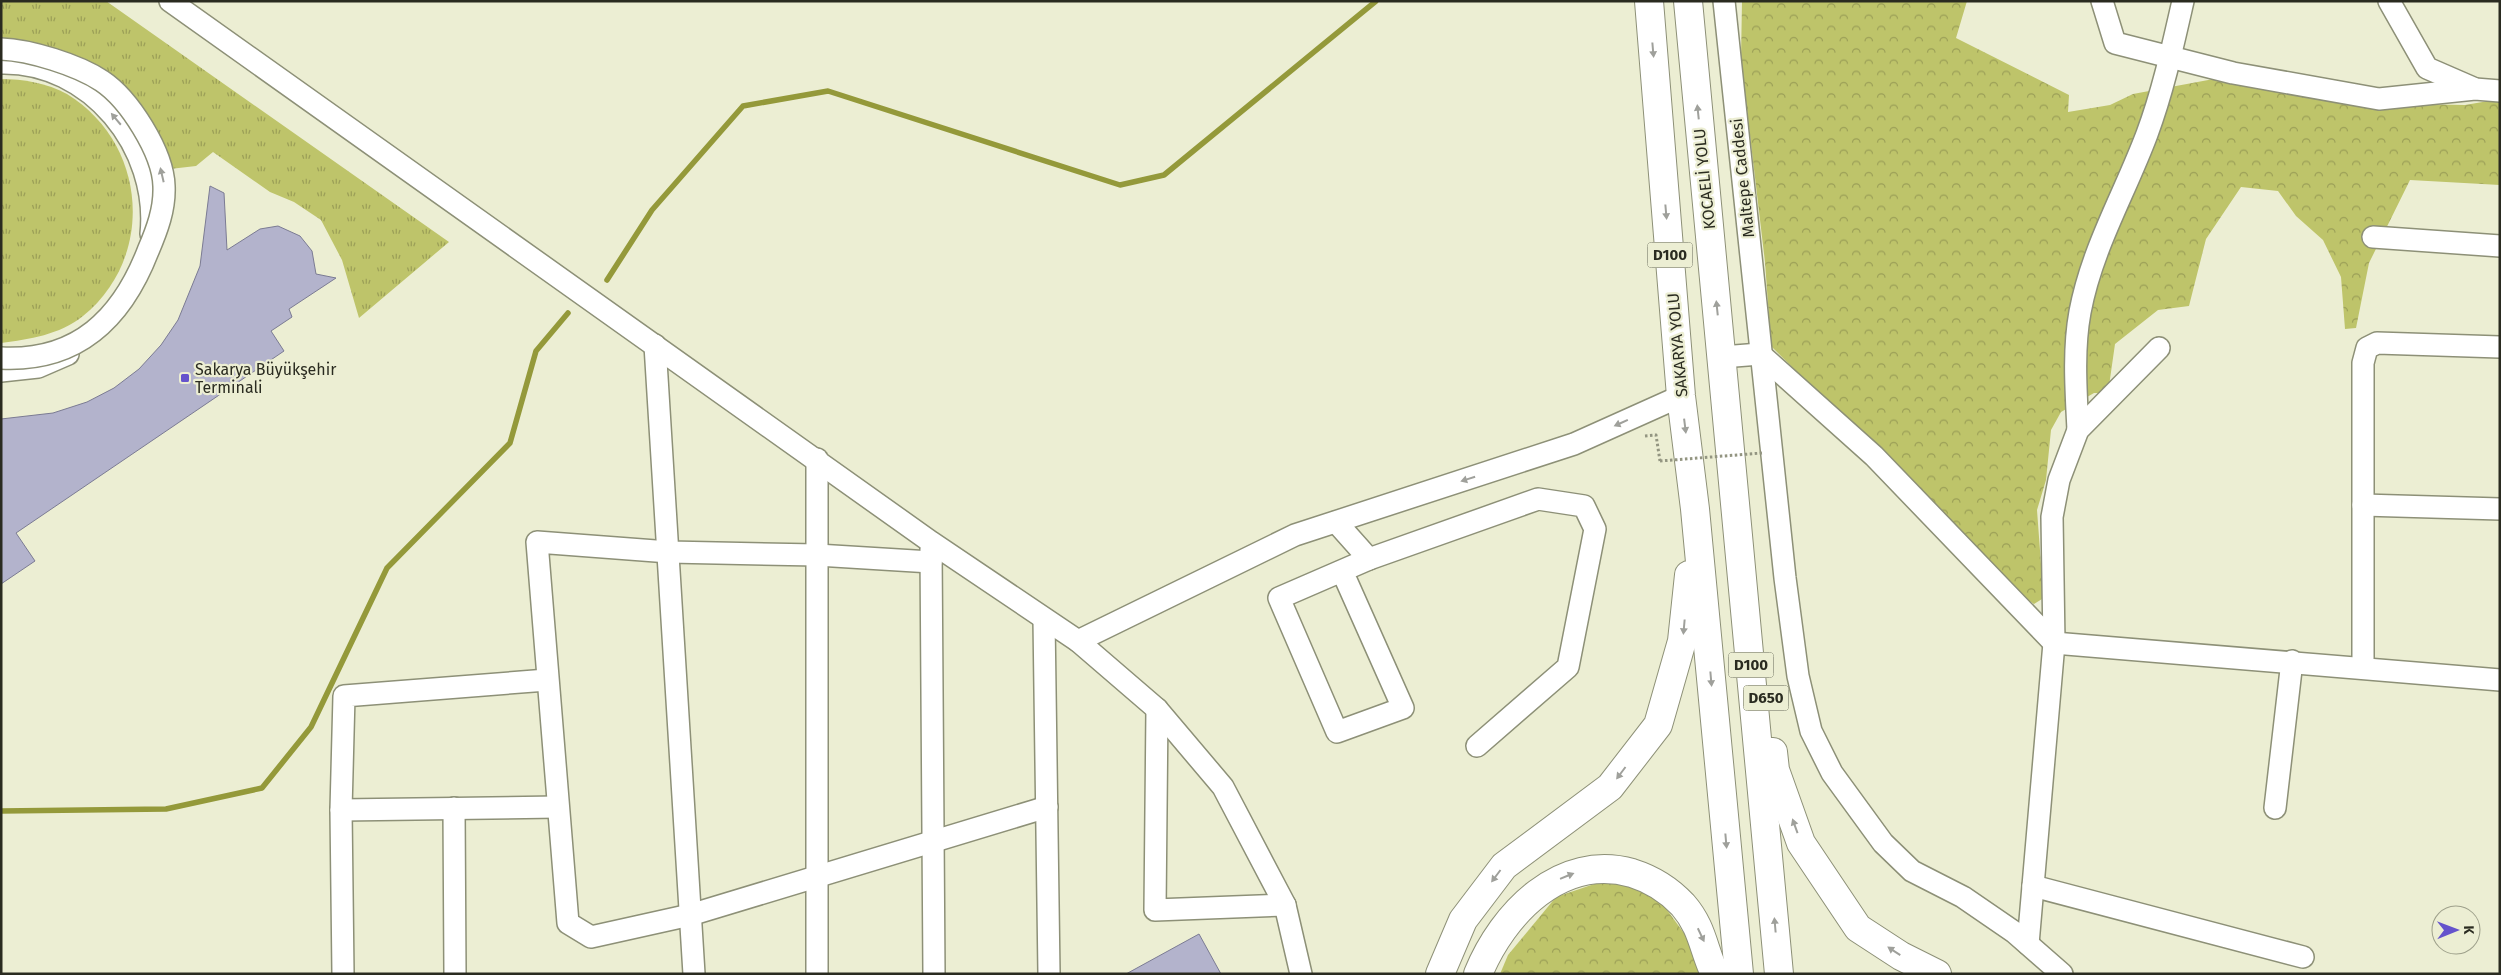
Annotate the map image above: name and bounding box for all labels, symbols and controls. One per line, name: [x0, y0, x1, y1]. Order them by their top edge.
one-way arrow: [1649, 42, 1657, 58]
one-way arrow: [1694, 103, 1702, 119]
one-way arrow: [111, 113, 122, 126]
street label: Maltepe Caddesi: [1727, 117, 1758, 238]
street label: KOCAELİ YOLU: [1689, 128, 1719, 230]
one-way arrow: [158, 167, 166, 182]
one-way arrow: [1662, 204, 1670, 220]
road number: D100: [1648, 242, 1692, 268]
street label: SAKARYA YOLU: [1663, 292, 1692, 398]
one-way arrow: [1713, 300, 1721, 316]
place label: Sakarya Büyükşehir Terminali: [195, 360, 337, 397]
marker: Sakarya Büyükşehir Terminali: [179, 372, 191, 384]
one-way arrow: [1681, 418, 1689, 434]
one-way arrow: [1614, 420, 1628, 428]
one-way arrow: [1461, 475, 1476, 483]
one-way arrow: [1680, 619, 1688, 635]
road number: D100: [1728, 652, 1774, 678]
one-way arrow: [1707, 671, 1715, 687]
road number: D650: [1744, 686, 1788, 710]
one-way arrow: [1616, 766, 1626, 780]
one-way arrow: [1791, 818, 1799, 833]
one-way arrow: [1722, 833, 1730, 849]
one-way arrow: [1491, 869, 1502, 882]
one-way arrow: [1560, 871, 1574, 879]
north arrow: [2431, 905, 2481, 955]
one-way arrow: [1771, 917, 1779, 933]
text: K: [2460, 925, 2477, 935]
one-way arrow: [1698, 928, 1706, 942]
one-way arrow: [1887, 946, 1900, 955]

